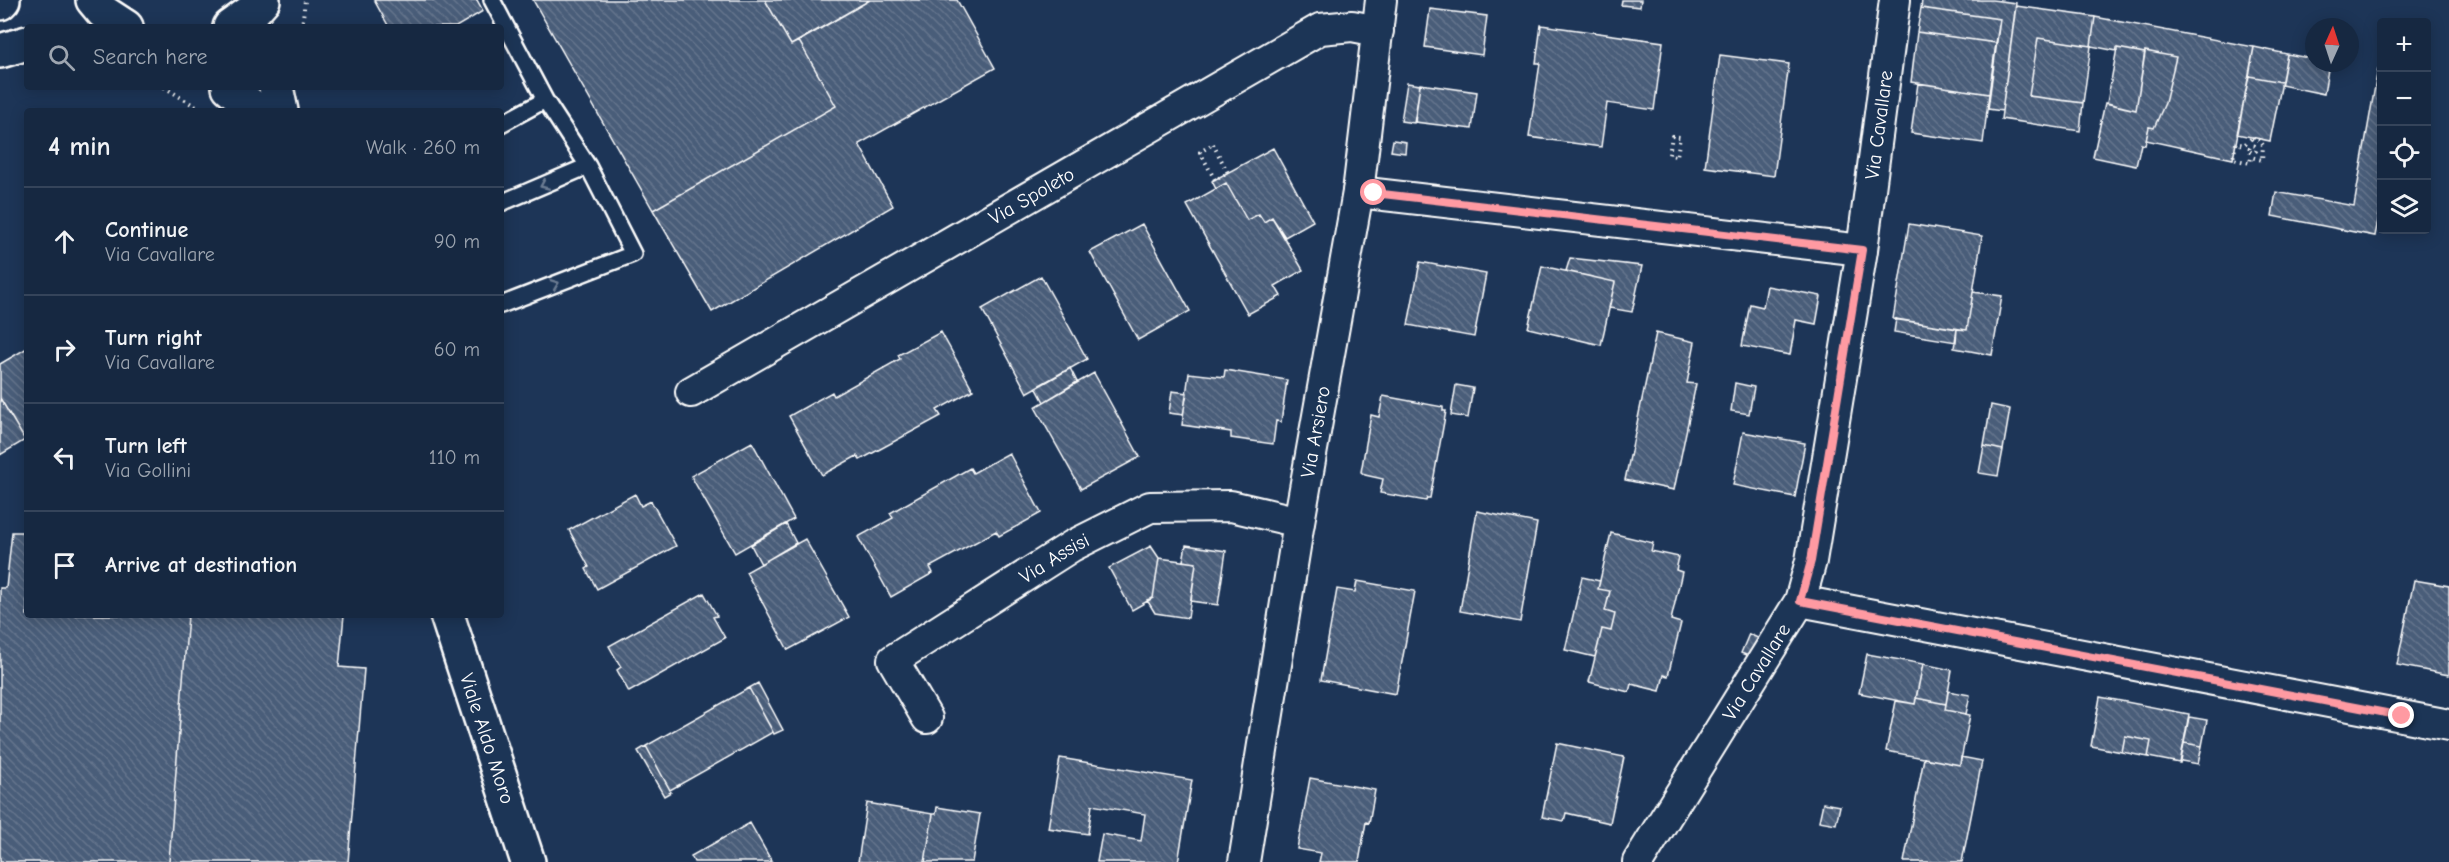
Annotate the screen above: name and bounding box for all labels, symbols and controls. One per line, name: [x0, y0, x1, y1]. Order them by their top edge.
north arrow: [2305, 18, 2359, 72]
map controls: [2377, 18, 2431, 234]
button: +: [2377, 18, 2431, 72]
search box: [24, 24, 504, 90]
icon: search: [45, 41, 78, 74]
text: Search here: [93, 44, 208, 70]
street label: Via Cavallare: [1860, 69, 1898, 181]
button: −: [2377, 72, 2431, 126]
button: locate: [2377, 126, 2431, 180]
text: 4 min: [48, 132, 111, 162]
text: Walk · 260 m: [366, 136, 480, 159]
street label: Via Spoleto: [985, 162, 1078, 230]
one-way arrow: [540, 178, 551, 190]
route start: [1360, 179, 1386, 205]
button: layers: [2377, 180, 2431, 234]
text: Continue: [105, 217, 188, 243]
icon: ahead: [48, 225, 81, 258]
text: 90 m: [434, 230, 480, 253]
text: Via Cavallare: [105, 243, 215, 266]
one-way arrow: [549, 279, 560, 291]
text: Turn right: [105, 325, 202, 351]
icon: right: [48, 333, 81, 366]
text: 60 m: [434, 338, 480, 361]
text: Via Cavallare: [105, 351, 215, 374]
street label: Via Arsiero: [1296, 384, 1335, 480]
text: Turn left: [105, 433, 187, 459]
icon: left: [48, 441, 81, 474]
text: 110 m: [429, 446, 480, 469]
text: Via Gollini: [105, 459, 191, 482]
street label: Via Assisi: [1015, 528, 1093, 589]
icon: arrive: [48, 549, 81, 582]
text: Arrive at destination: [105, 552, 297, 578]
street label: Via Cavallare: [1718, 619, 1795, 725]
street label: Viale Aldo Moro: [455, 670, 519, 807]
route end: [2388, 702, 2414, 728]

